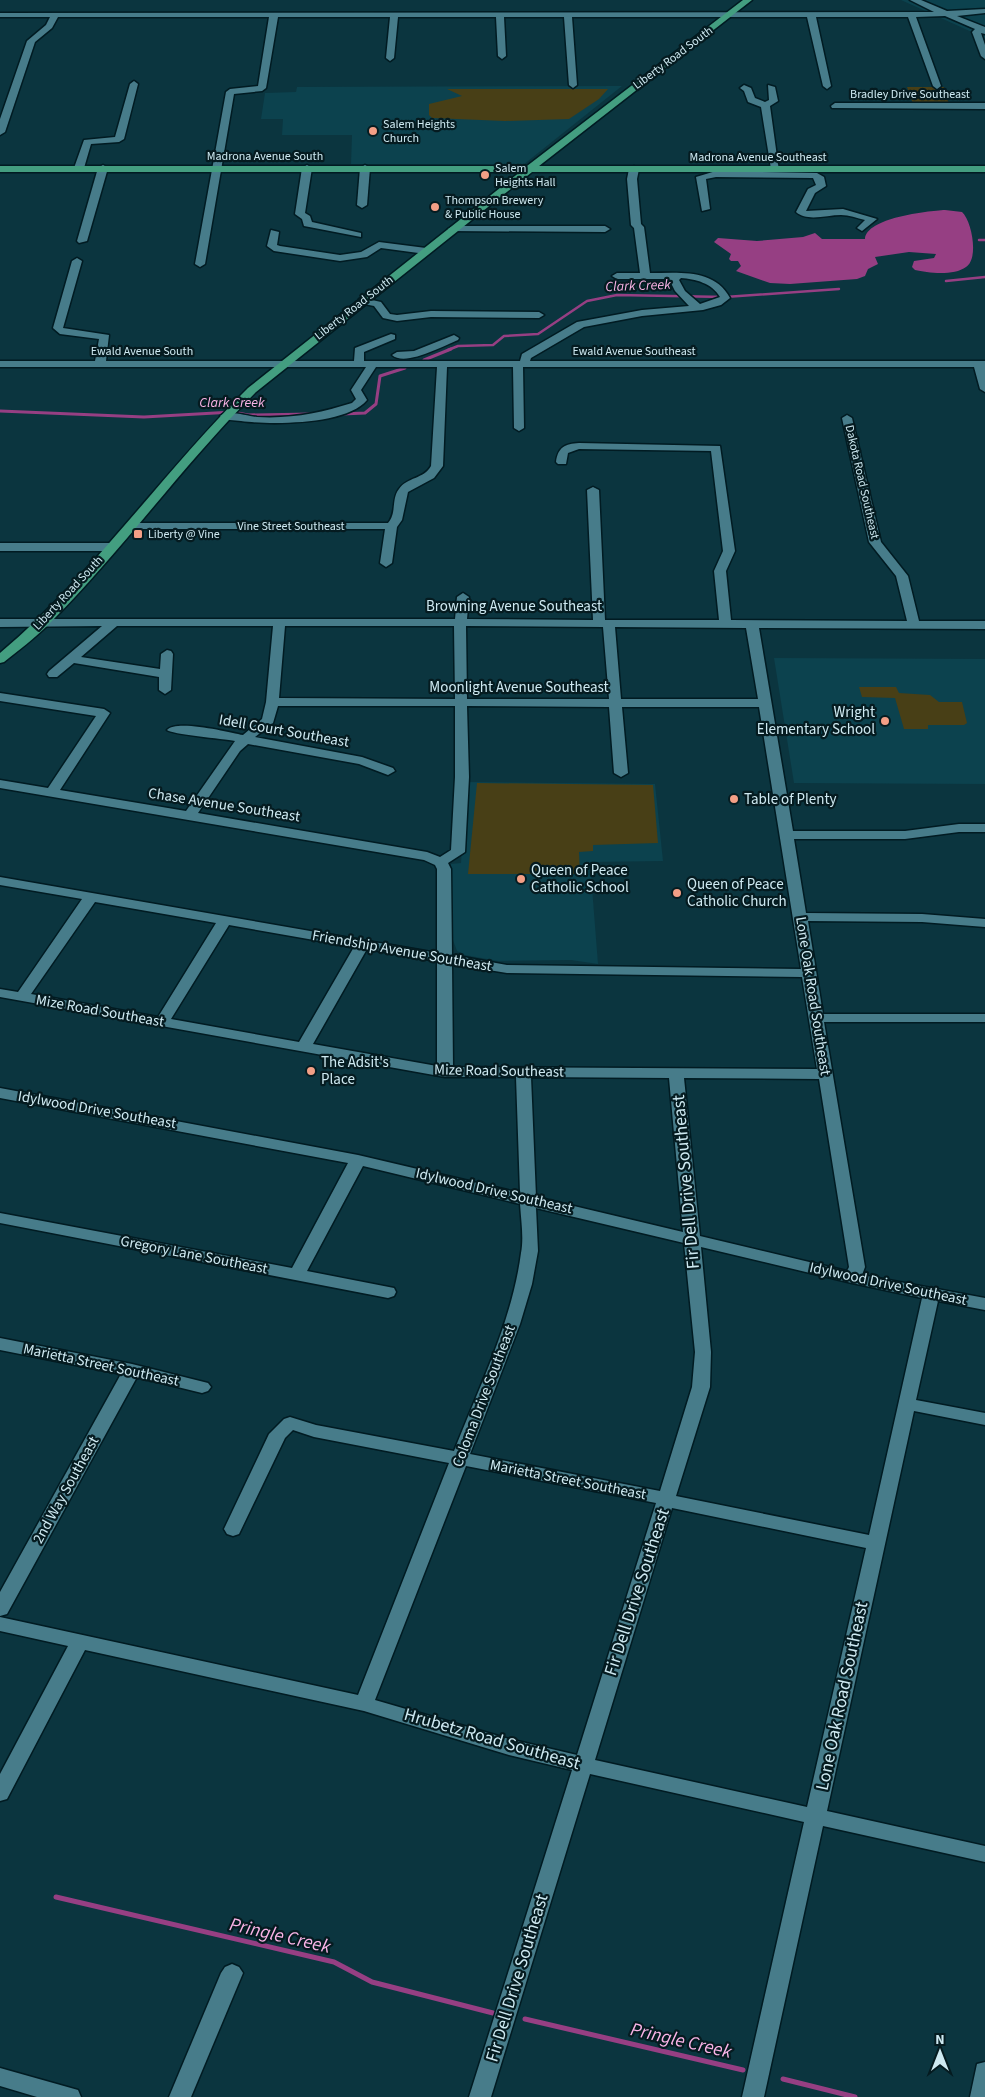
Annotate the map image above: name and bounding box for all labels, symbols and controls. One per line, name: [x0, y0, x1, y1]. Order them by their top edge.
street label: Liberty Road South: [630, 22, 716, 94]
street label: Bradley Drive Southeast: [850, 86, 970, 103]
place label: Salem Heights Church: [383, 116, 455, 147]
marker: Salem Heights Church: [367, 125, 379, 137]
street label: Madrona Avenue South: [207, 148, 323, 165]
street label: Madrona Avenue Southeast: [689, 149, 827, 166]
place label: Salem Heights Hall: [495, 160, 556, 191]
marker: Salem Heights Hall: [479, 169, 491, 181]
place label: Thompson Brewery & Public House: [445, 192, 544, 223]
marker: Thompson Brewery & Public House: [429, 201, 441, 213]
street label: Liberty Road South: [311, 272, 397, 344]
water label: Clark Creek: [605, 275, 671, 297]
street label: Ewald Avenue South: [91, 343, 193, 360]
street label: Ewald Avenue Southeast: [572, 343, 696, 360]
water label: Clark Creek: [199, 393, 265, 413]
street label: Dakota Road Southeast: [841, 423, 883, 541]
street label: Vine Street Southeast: [237, 518, 345, 535]
place label: Liberty @ Vine: [148, 526, 220, 543]
marker: Liberty @ Vine: [132, 528, 144, 540]
street label: Liberty Road South: [29, 552, 107, 634]
street label: Browning Avenue Southeast: [426, 596, 602, 617]
street label: Moonlight Avenue Southeast: [429, 677, 609, 698]
place label: Wright Elementary School: [757, 702, 875, 740]
street label: Idell Court Southeast: [217, 709, 351, 753]
marker: Wright Elementary School: [879, 715, 891, 727]
street label: Chase Avenue Southeast: [146, 783, 302, 827]
place label: Table of Plenty: [744, 789, 837, 810]
marker: Table of Plenty: [728, 793, 740, 805]
place label: Queen of Peace Catholic School: [531, 860, 629, 898]
marker: Queen of Peace Catholic School: [515, 873, 527, 885]
place label: Queen of Peace Catholic Church: [687, 874, 787, 912]
marker: Queen of Peace Catholic Church: [671, 887, 683, 899]
street label: Lone Oak Road Southeast: [790, 915, 836, 1077]
street label: Friendship Avenue Southeast: [311, 925, 493, 977]
street label: Mize Road Southeast: [34, 989, 166, 1033]
place label: The Adsit's Place: [321, 1052, 389, 1090]
street label: Mize Road Southeast: [434, 1059, 564, 1083]
marker: The Adsit's Place: [305, 1065, 317, 1077]
street label: Idylwood Drive Southeast: [16, 1086, 178, 1134]
street label: Fir Dell Drive Southeast: [666, 1094, 706, 1270]
street label: Idylwood Drive Southeast: [414, 1163, 574, 1219]
street label: Gregory Lane Southeast: [119, 1230, 269, 1280]
street label: Idylwood Drive Southeast: [807, 1257, 969, 1311]
street label: Coloma Drive Southeast: [447, 1322, 521, 1470]
street label: Marietta Street Southeast: [21, 1338, 181, 1392]
street label: 2nd Way Southeast: [28, 1433, 104, 1547]
street label: Marietta Street Southeast: [488, 1455, 648, 1505]
street label: Fir Dell Drive Southeast: [598, 1505, 676, 1679]
street label: Lone Oak Road Southeast: [810, 1599, 874, 1793]
street label: Hrubetz Road Southeast: [401, 1702, 583, 1776]
street label: Fir Dell Drive Southeast: [480, 1891, 554, 2065]
water label: Pringle Creek: [227, 1911, 334, 1961]
water label: Pringle Creek: [628, 2016, 735, 2066]
north arrow: [915, 2027, 965, 2077]
text: N: [935, 2030, 945, 2050]

